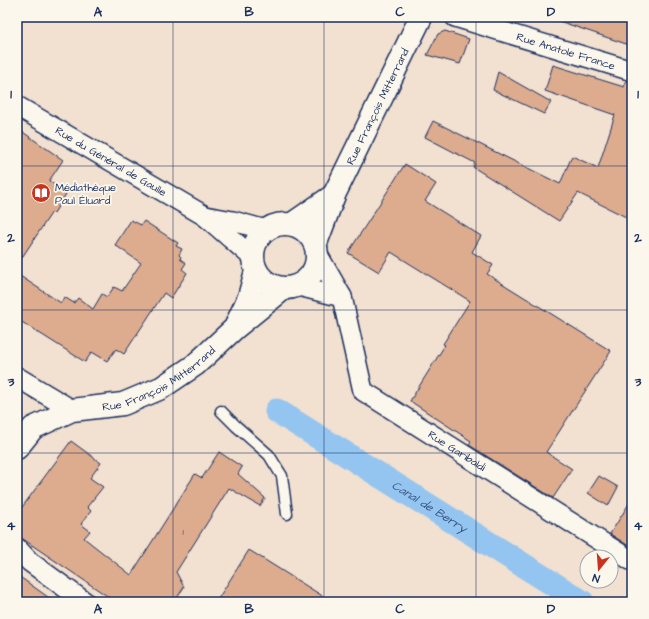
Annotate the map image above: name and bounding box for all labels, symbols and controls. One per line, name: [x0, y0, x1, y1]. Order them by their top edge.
text: A: [94, 3, 103, 21]
text: B: [244, 3, 254, 21]
text: C: [395, 3, 405, 21]
text: D: [547, 3, 556, 21]
street label: Rue Anatole France: [515, 29, 617, 73]
street label: Rue François Mitterrand: [343, 45, 413, 167]
text: 1: [10, 85, 12, 103]
text: 1: [637, 85, 639, 103]
street label: Rue du Général de Gaulle: [52, 123, 169, 200]
place label: Médiathèque Paul Éluard: [55, 180, 116, 208]
library icon: Médiathèque Paul Éluard: [30, 182, 52, 204]
text: 2: [6, 229, 15, 247]
text: 2: [633, 229, 642, 247]
street label: Rue François Mitterrand: [101, 343, 219, 414]
text: 3: [7, 373, 15, 391]
text: 3: [634, 373, 642, 391]
street label: Rue Garibaldi: [425, 427, 489, 475]
water label: Canal de Berry: [388, 477, 471, 538]
text: 4: [7, 517, 16, 535]
text: 4: [634, 517, 643, 535]
house number: 1: [182, 526, 184, 539]
north arrow: [579, 549, 619, 589]
text: N: [591, 570, 602, 586]
text: A: [94, 600, 103, 618]
text: B: [244, 600, 254, 618]
text: C: [395, 600, 405, 618]
text: D: [547, 600, 556, 618]

